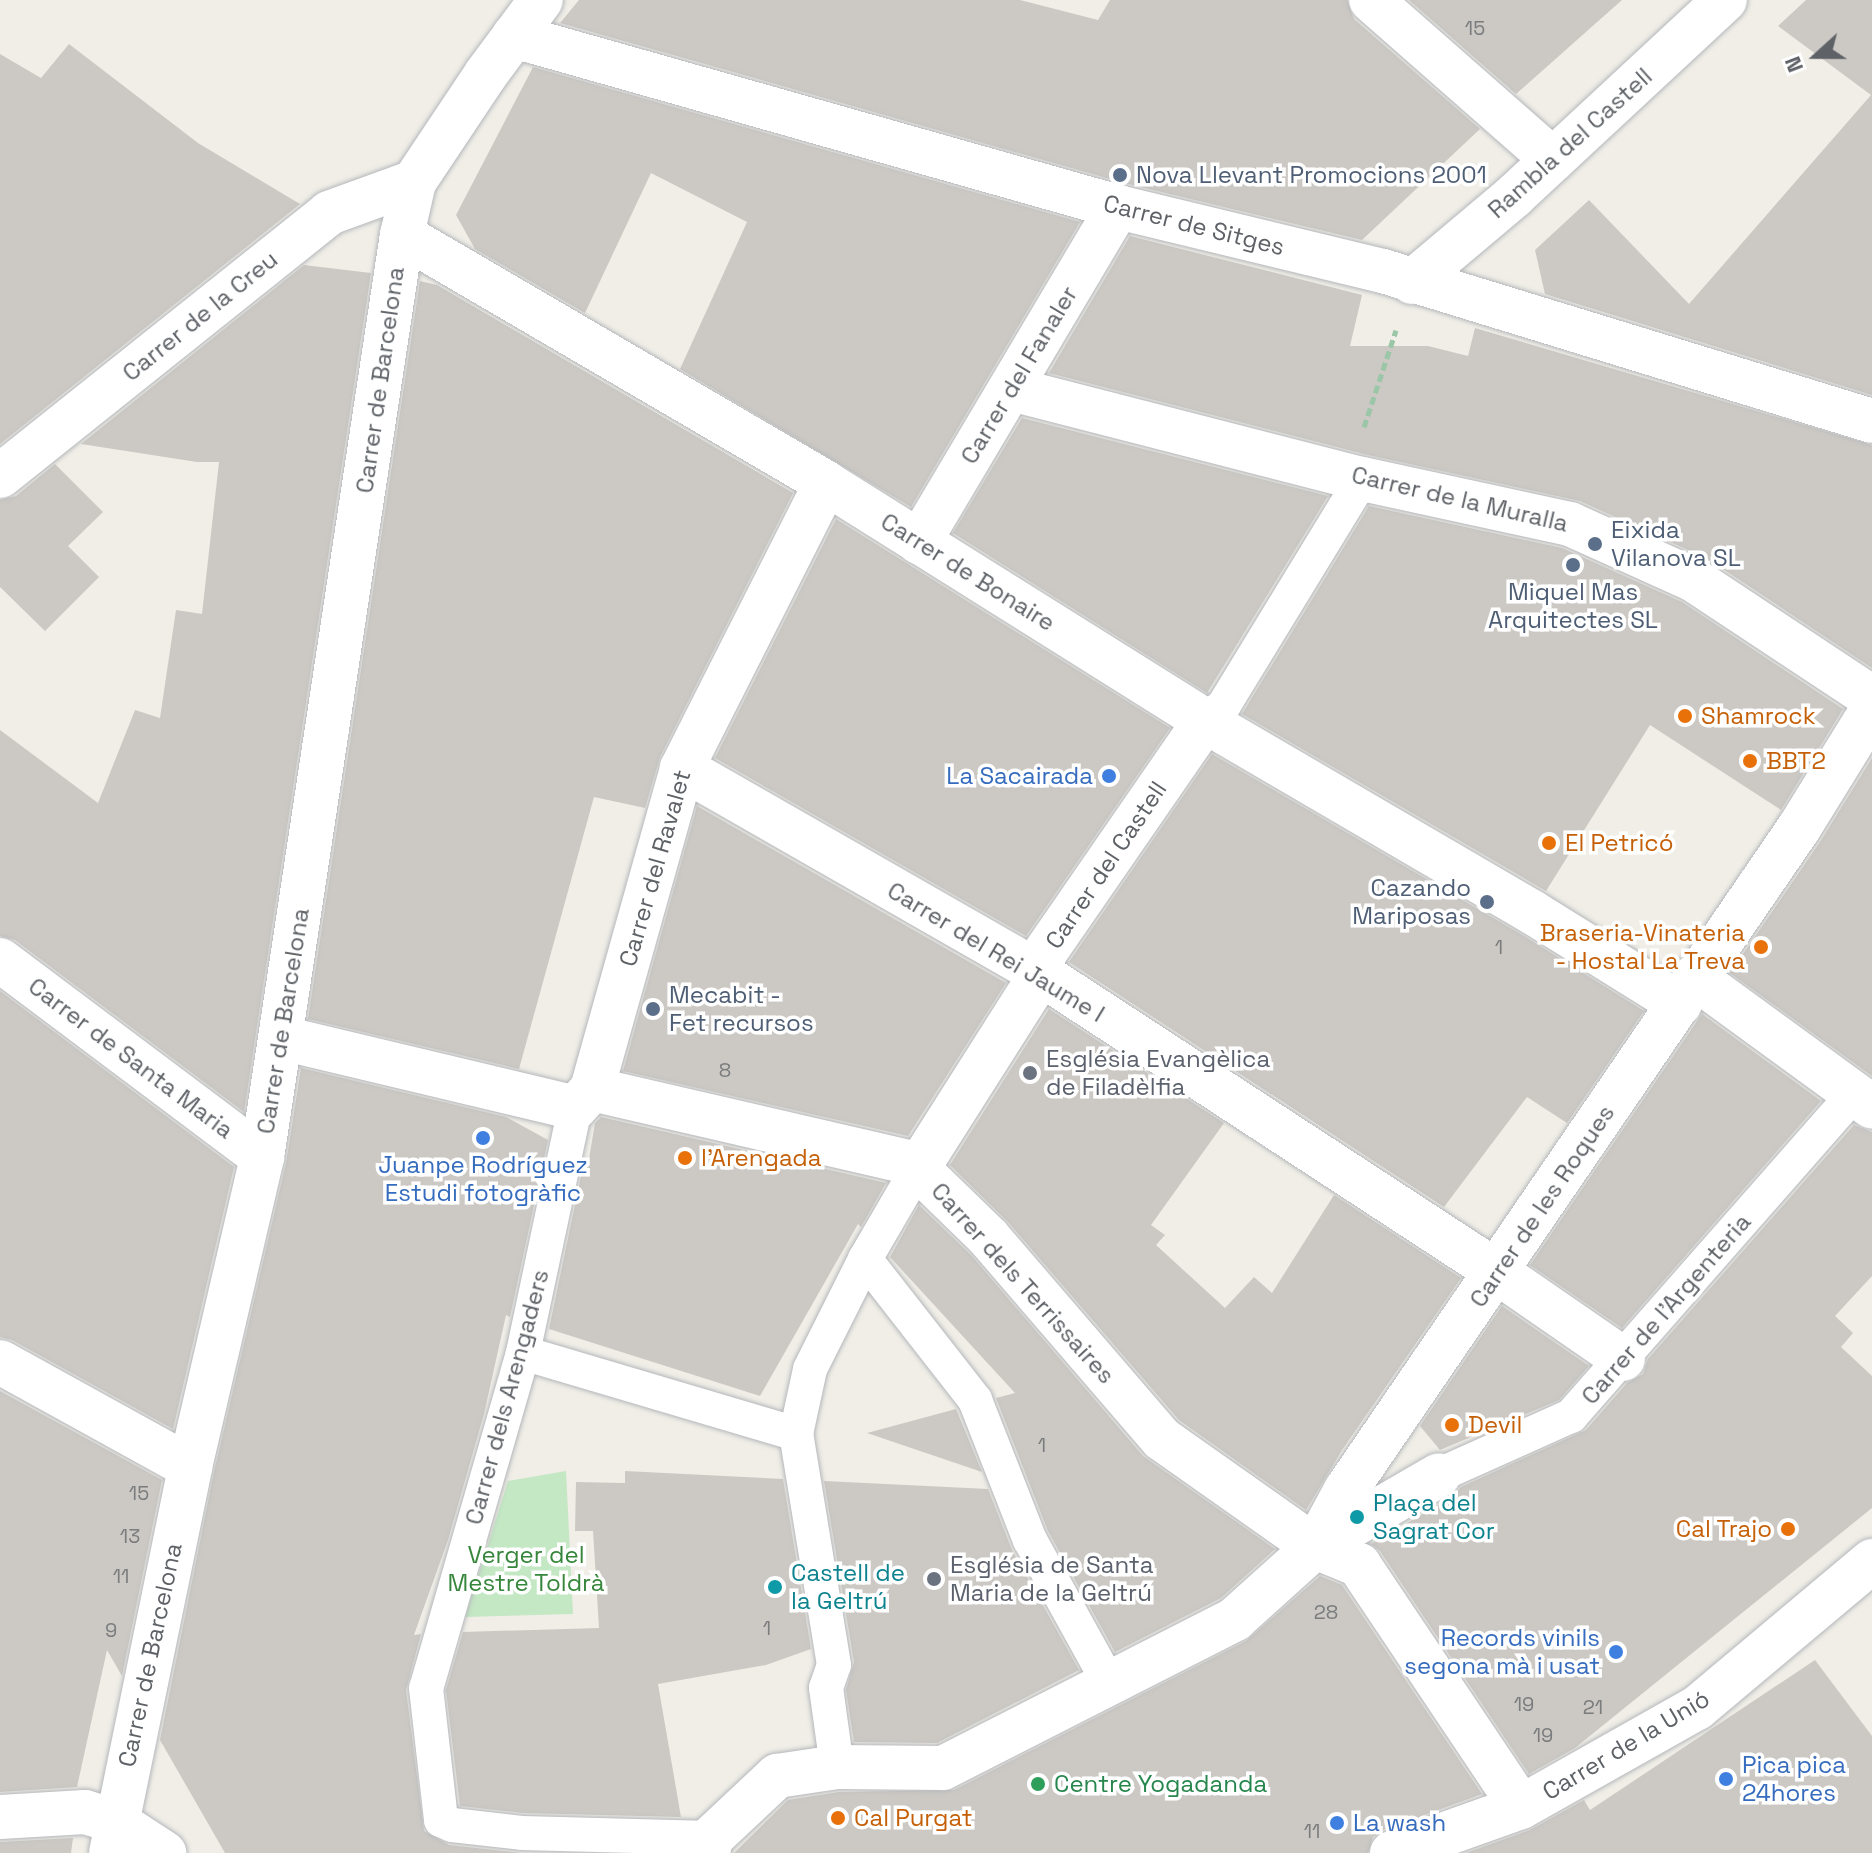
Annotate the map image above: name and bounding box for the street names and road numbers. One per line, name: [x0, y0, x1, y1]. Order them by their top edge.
street label: Rambla del Castell: [1482, 62, 1658, 224]
street label: Carrer de Sitges: [1100, 189, 1288, 261]
street label: Carrer de la Creu: [117, 245, 283, 387]
street label: Carrer de Barcelona: [350, 265, 410, 495]
street label: Carrer del Fanaler: [955, 281, 1083, 469]
street label: Carrer de la Muralla: [1349, 460, 1571, 538]
street label: Carrer de Bonaire: [876, 507, 1060, 637]
street label: Carrer del Ravalet: [613, 766, 697, 970]
street label: Carrer del Castell: [1039, 776, 1173, 954]
street label: Carrer del Rei Jaume I: [882, 876, 1110, 1028]
street label: Carrer de Barcelona: [251, 906, 315, 1136]
street label: Carrer de Santa Maria: [23, 972, 239, 1144]
street label: Carrer de les Roques: [1464, 1099, 1620, 1313]
street label: Carrer dels Terrissaires: [925, 1176, 1121, 1390]
street label: Carrer de l'Argenteria: [1575, 1208, 1757, 1410]
street label: Carrer dels Arengaders: [459, 1266, 555, 1528]
street label: Carrer de Barcelona: [112, 1540, 188, 1770]
street label: Carrer de la Unió: [1537, 1684, 1715, 1806]

